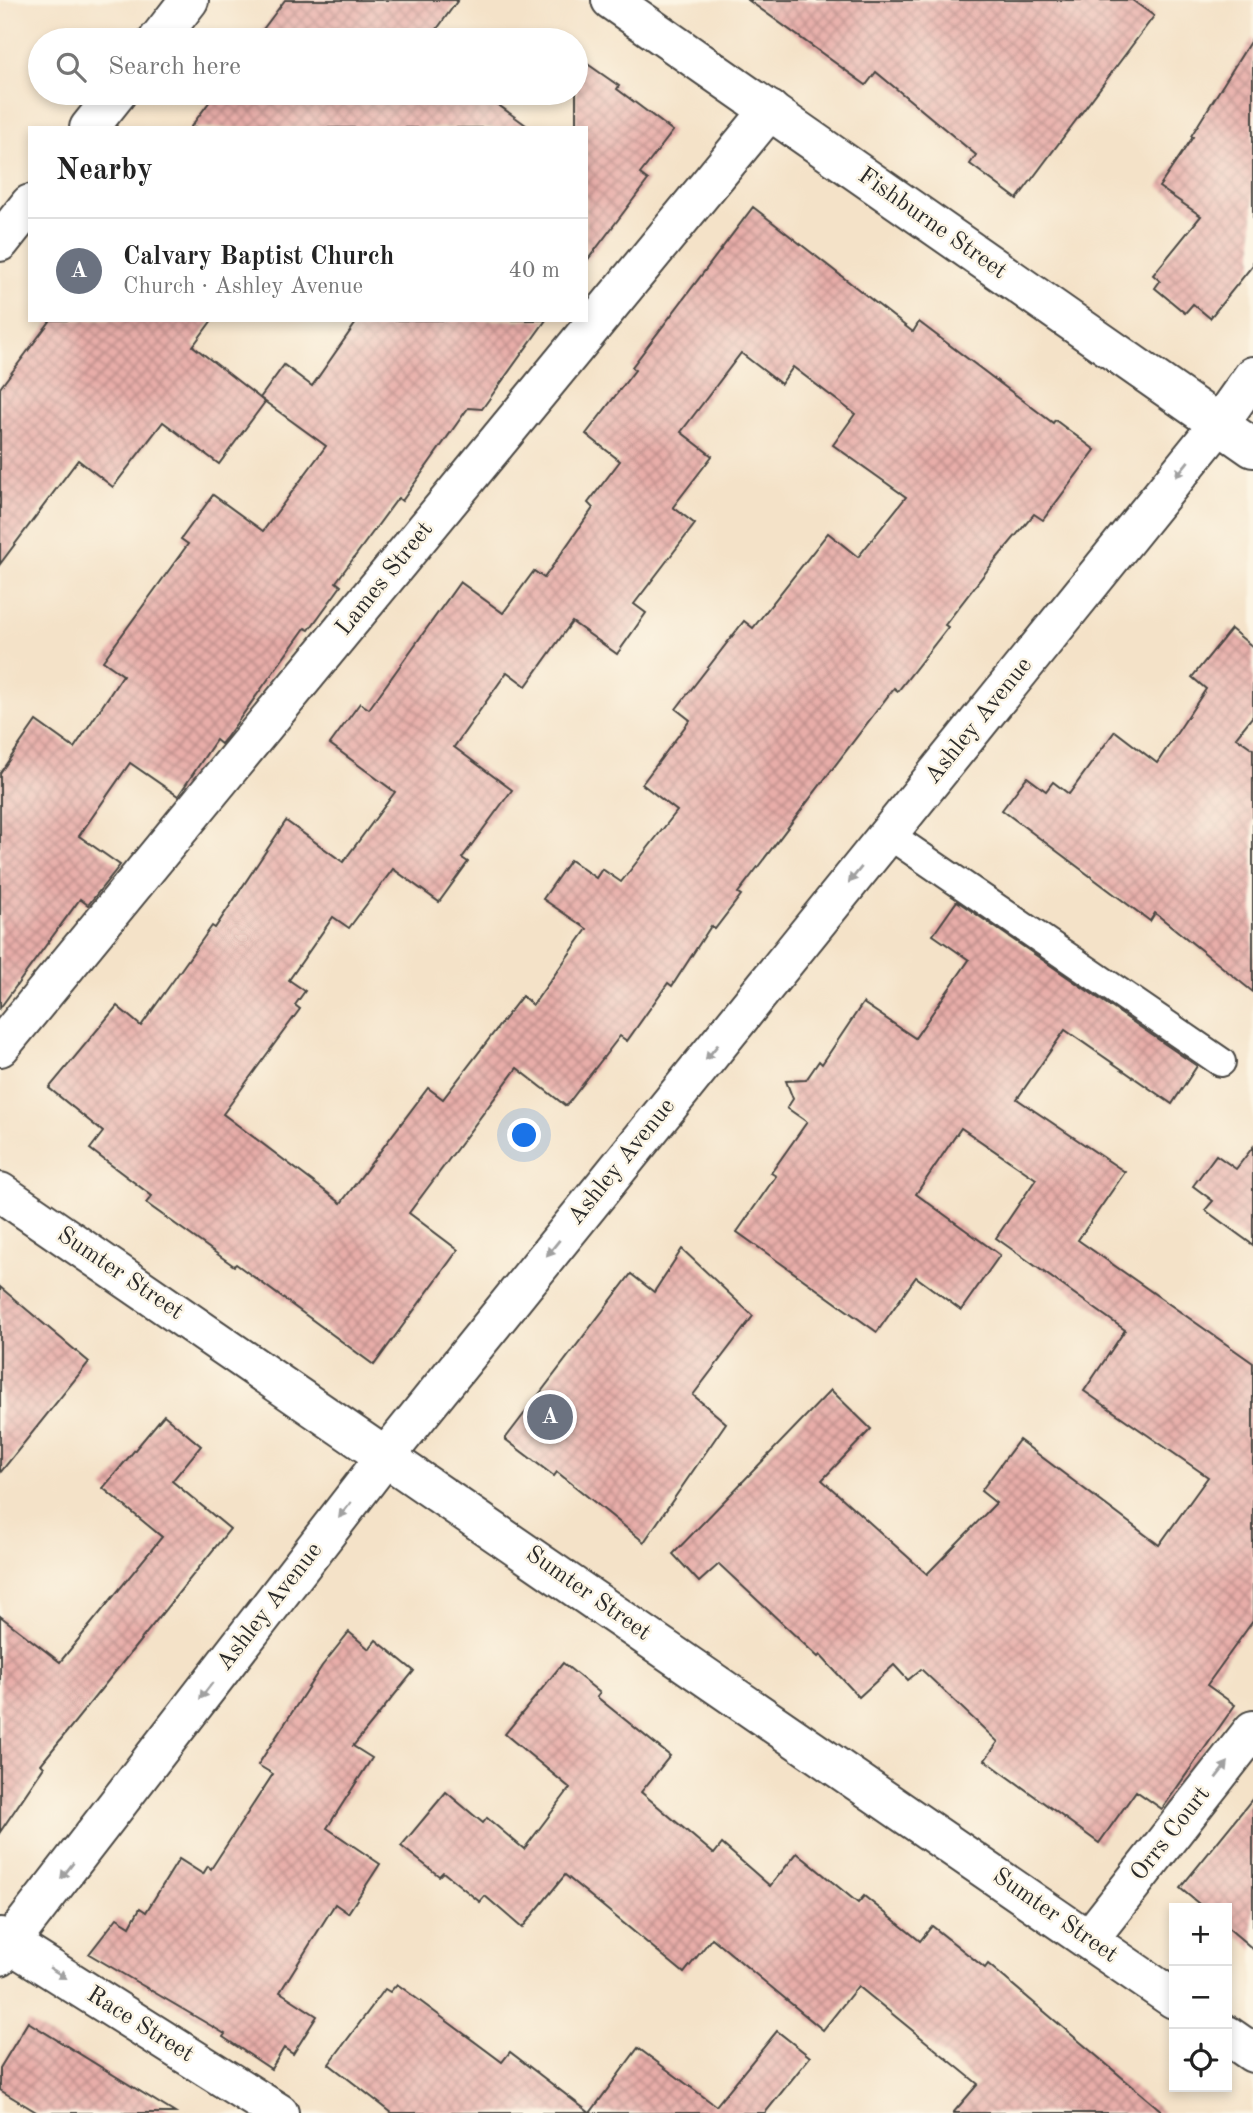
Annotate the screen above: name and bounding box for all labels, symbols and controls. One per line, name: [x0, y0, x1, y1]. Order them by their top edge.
search box: [28, 28, 588, 105]
icon: search: [52, 48, 90, 86]
text: Search here: [108, 54, 241, 80]
text: Nearby: [56, 156, 153, 186]
street label: Fishburne Street: [853, 164, 1011, 284]
text: Calvary Baptist Church: [123, 244, 394, 270]
text: A: [70, 259, 88, 282]
text: 40 m: [509, 259, 560, 282]
text: Church · Ashley Avenue: [123, 275, 363, 298]
one-way arrow: [1175, 460, 1190, 478]
street label: Lames Street: [332, 518, 438, 640]
street label: Ashley Avenue: [921, 653, 1037, 789]
one-way arrow: [847, 866, 862, 884]
one-way arrow: [705, 1043, 719, 1061]
street label: Ashley Avenue: [564, 1094, 680, 1230]
your location: [507, 1118, 541, 1152]
street label: Sumter Street: [53, 1223, 187, 1325]
one-way arrow: [546, 1238, 561, 1256]
pin: A: [527, 1391, 573, 1443]
one-way arrow: [337, 1501, 352, 1519]
street label: Ashley Avenue: [213, 1539, 327, 1675]
street label: Sumter Street: [521, 1542, 655, 1646]
one-way arrow: [198, 1681, 213, 1699]
one-way arrow: [1214, 1761, 1229, 1779]
street label: Orrs Court: [1127, 1782, 1215, 1886]
one-way arrow: [59, 1861, 74, 1879]
street label: Sumter Street: [988, 1864, 1122, 1968]
map controls: [1169, 1903, 1232, 2092]
button: +: [1169, 1903, 1232, 1966]
button: −: [1169, 1966, 1232, 2029]
one-way arrow: [48, 1967, 67, 1980]
street label: Race Street: [82, 1983, 198, 2067]
button: locate: [1169, 2029, 1232, 2092]

